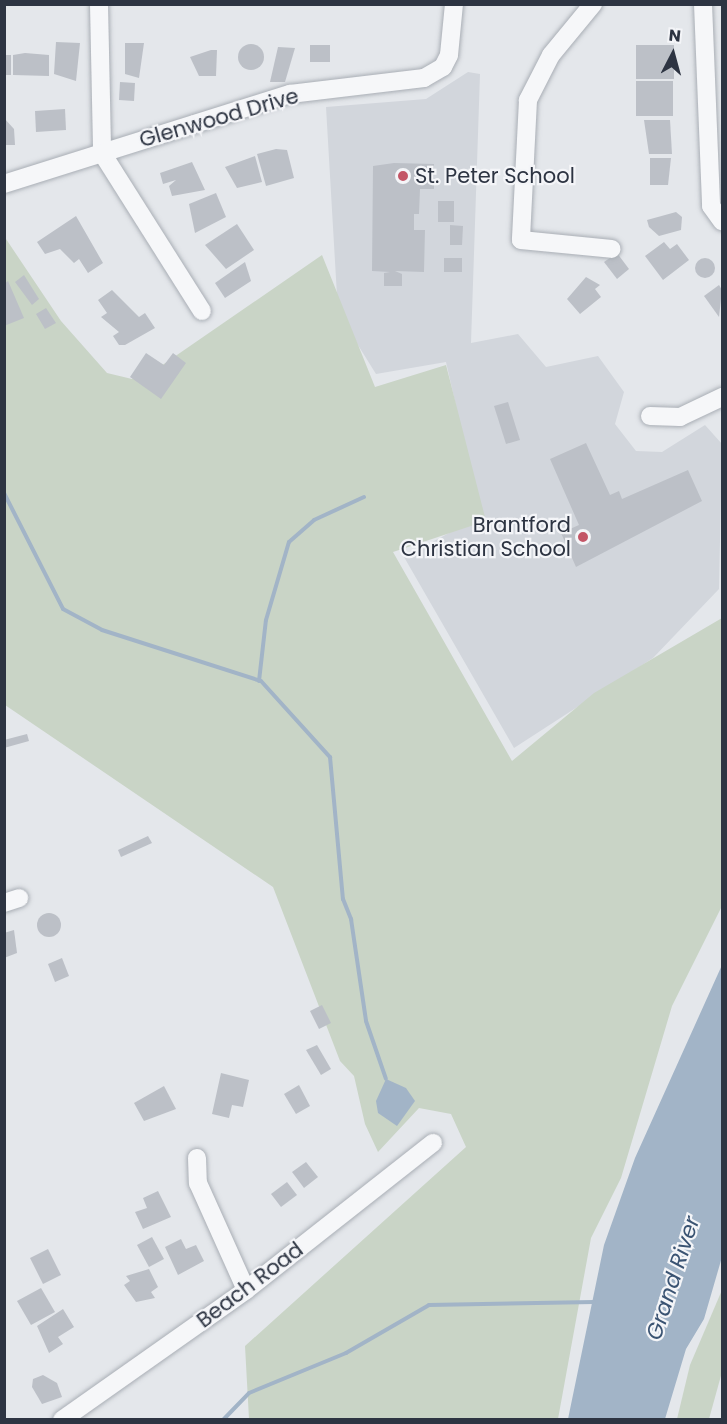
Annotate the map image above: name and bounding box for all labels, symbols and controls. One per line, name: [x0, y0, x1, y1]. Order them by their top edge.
north arrow: [643, 24, 703, 84]
text: N: [668, 24, 682, 48]
street label: Glenwood Drive: [136, 83, 302, 153]
place label: St. Peter School: [415, 163, 575, 189]
marker: St. Peter School: [396, 169, 410, 183]
place label: Brantford Christian School: [401, 512, 571, 562]
marker: Brantford Christian School: [576, 530, 590, 544]
water label: Grand River: [641, 1213, 705, 1343]
street label: Beach Road: [192, 1237, 308, 1333]

